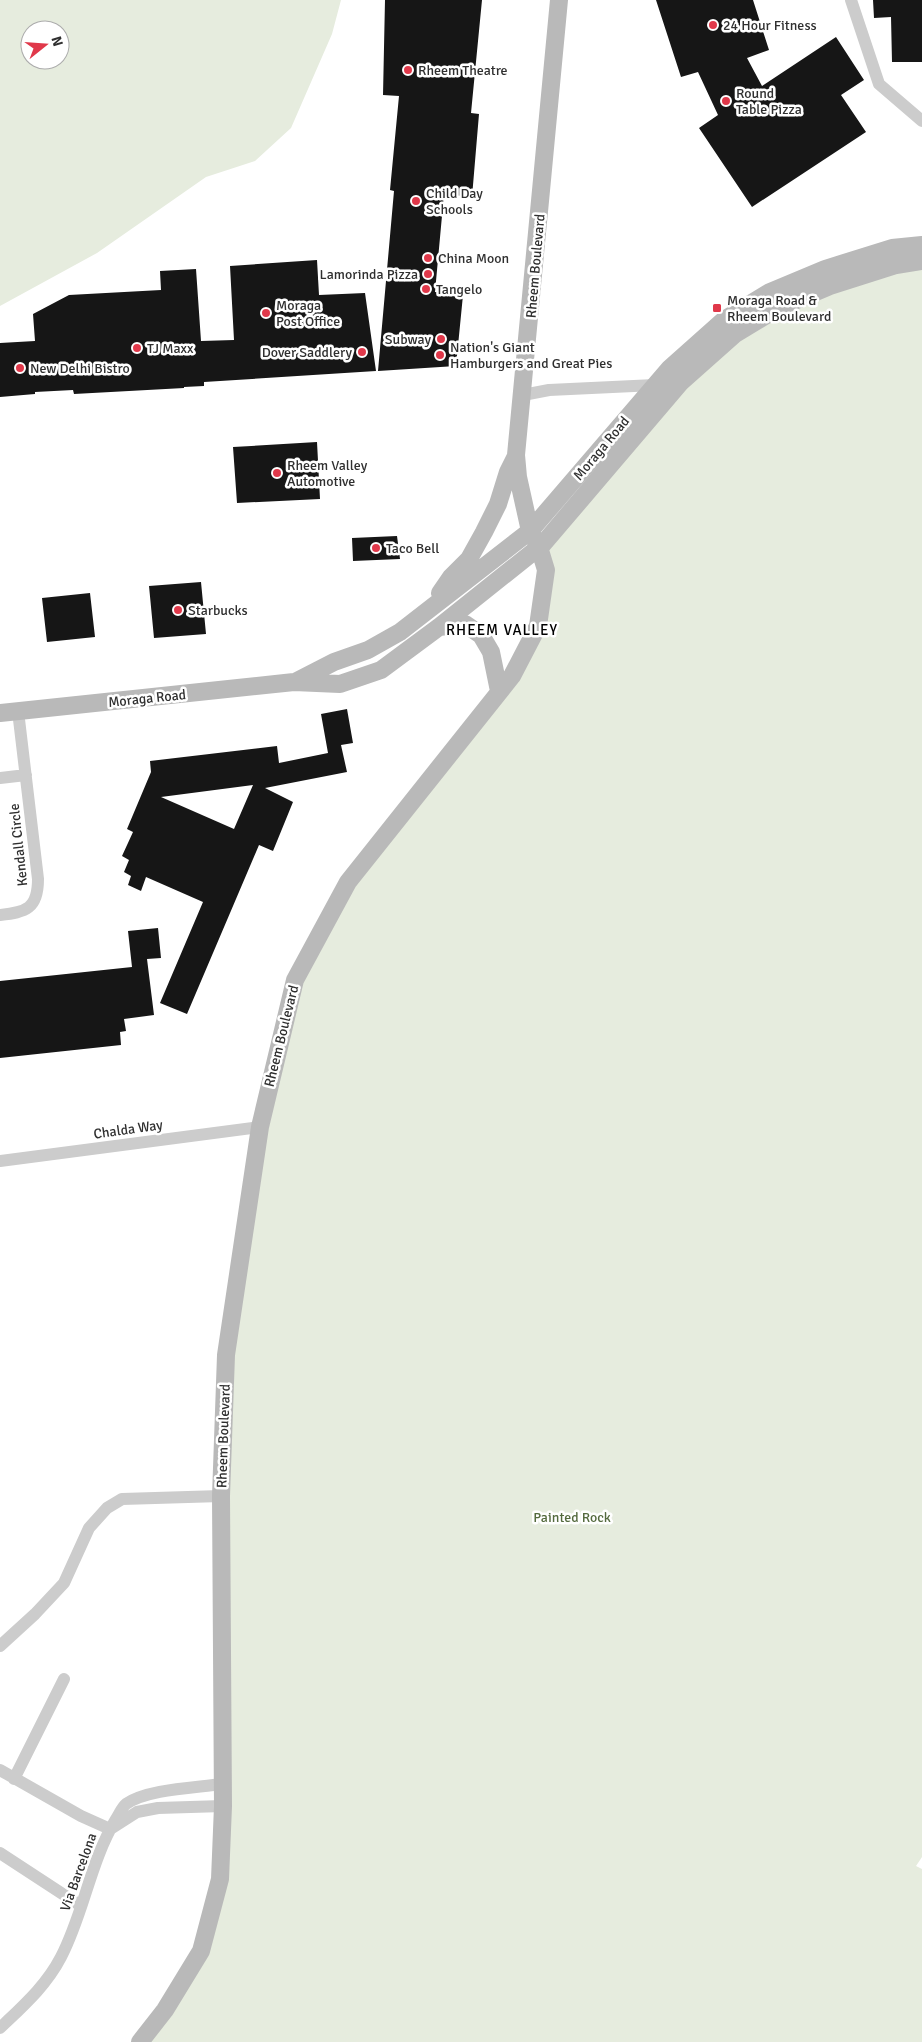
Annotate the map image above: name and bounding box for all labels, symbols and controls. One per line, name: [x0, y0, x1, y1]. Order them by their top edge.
place label: 24 Hour Fitness: [723, 17, 817, 34]
marker: 24 Hour Fitness: [707, 19, 719, 31]
north arrow: [20, 20, 70, 70]
text: N: [47, 34, 67, 48]
place label: Rheem Theatre: [418, 62, 508, 79]
marker: Rheem Theatre: [402, 64, 414, 76]
place label: Round Table Pizza: [736, 85, 802, 118]
marker: Round Table Pizza: [720, 95, 732, 107]
place label: Child Day Schools: [426, 185, 483, 218]
marker: Child Day Schools: [410, 195, 422, 207]
street label: Rheem Boulevard: [522, 213, 549, 319]
place label: China Moon: [438, 250, 509, 267]
marker: China Moon: [422, 252, 434, 264]
place label: Lamorinda Pizza: [320, 266, 418, 283]
marker: Lamorinda Pizza: [422, 268, 434, 280]
place label: Tangelo: [436, 281, 482, 298]
marker: Tangelo: [420, 283, 432, 295]
place label: Moraga Road & Rheem Boulevard: [727, 292, 831, 325]
place label: Moraga Post Office: [276, 297, 340, 330]
marker: Moraga Road & Rheem Boulevard: [711, 302, 723, 314]
marker: Moraga Post Office: [260, 307, 272, 319]
place label: Subway: [385, 331, 431, 348]
marker: Subway: [435, 333, 447, 345]
place label: Nation's Giant Hamburgers and Great Pies: [450, 339, 612, 372]
place label: TJ Maxx: [147, 340, 194, 357]
marker: TJ Maxx: [131, 342, 143, 354]
place label: Dover Saddlery: [262, 344, 352, 361]
marker: Dover Saddlery: [356, 346, 368, 358]
marker: Nation's Giant Hamburgers and Great Pies: [434, 349, 446, 361]
place label: New Delhi Bistro: [30, 360, 130, 377]
marker: New Delhi Bistro: [14, 362, 26, 374]
street label: Moraga Road: [570, 413, 633, 484]
place label: Rheem Valley Automotive: [287, 457, 368, 490]
marker: Rheem Valley Automotive: [271, 467, 283, 479]
place label: Taco Bell: [386, 540, 439, 557]
marker: Taco Bell: [370, 542, 382, 554]
place label: Starbucks: [188, 602, 248, 619]
marker: Starbucks: [172, 604, 184, 616]
district label: RHEEM VALLEY: [446, 621, 558, 639]
street label: Moraga Road: [107, 686, 187, 711]
street label: Kendall Circle: [6, 803, 31, 887]
street label: Rheem Boulevard: [261, 983, 302, 1089]
street label: Chalda Way: [92, 1116, 164, 1143]
street label: Rheem Boulevard: [213, 1384, 234, 1488]
park label: Painted Rock: [533, 1509, 611, 1526]
street label: Via Barcelona: [56, 1831, 100, 1914]

